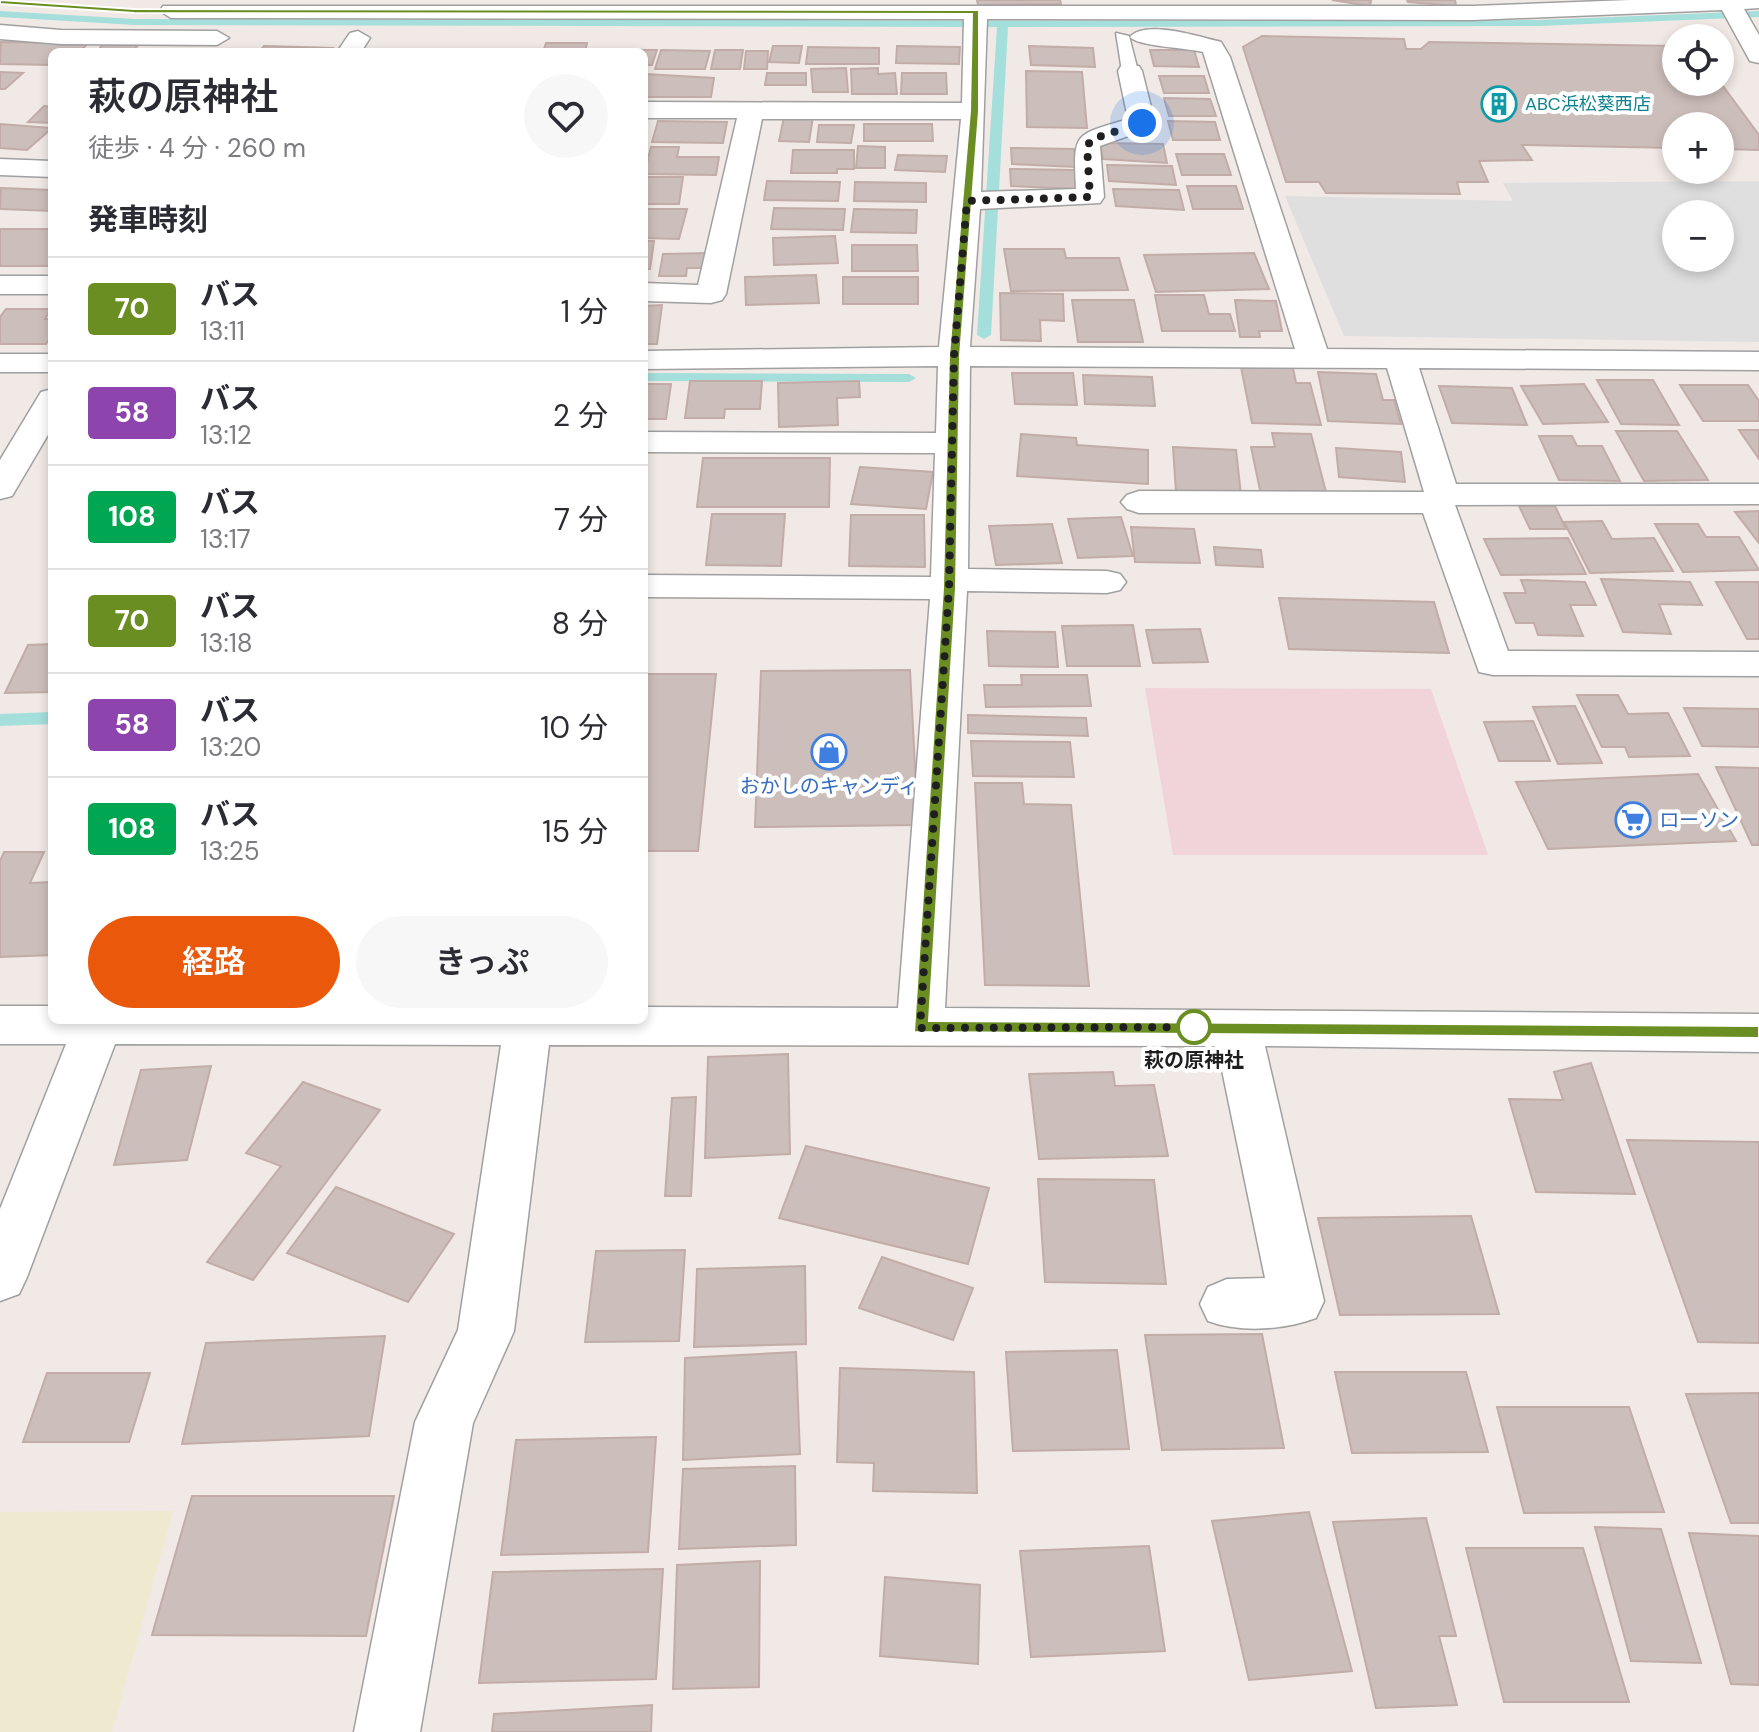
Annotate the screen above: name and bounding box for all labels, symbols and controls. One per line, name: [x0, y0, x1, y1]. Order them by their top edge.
map controls: [1662, 24, 1734, 272]
button: locate: [1662, 24, 1734, 96]
text: 萩の原神社: [88, 72, 278, 122]
button: heart: [524, 74, 608, 158]
building icon: ABC浜松葵西店: [1480, 85, 1518, 123]
place label: ABC浜松葵西店: [1525, 92, 1651, 116]
your location: [1122, 103, 1162, 143]
button: +: [1662, 112, 1734, 184]
text: 徒歩 · 4 分 · 260 m: [88, 131, 306, 165]
text: 発車時刻: [88, 200, 208, 239]
button: −: [1662, 200, 1734, 272]
text: バス: [200, 275, 260, 314]
text: 70: [115, 290, 149, 327]
text: 1 分: [561, 292, 608, 331]
text: 13:11: [200, 314, 245, 348]
text: バス: [200, 379, 260, 418]
text: 58: [114, 394, 150, 431]
text: 2 分: [553, 396, 608, 435]
text: 13:12: [200, 418, 252, 452]
text: バス: [200, 483, 260, 522]
text: 108: [108, 498, 156, 535]
text: 7 分: [554, 500, 608, 539]
text: 13:17: [200, 522, 251, 556]
text: バス: [200, 587, 260, 626]
text: 70: [115, 602, 149, 639]
text: 8 分: [552, 604, 608, 643]
text: 13:18: [200, 626, 253, 660]
text: バス: [200, 691, 260, 730]
text: 58: [114, 706, 150, 743]
text: 10 分: [540, 708, 608, 747]
text: 13:20: [200, 730, 261, 764]
shop icon: おかしのキャンディ: [810, 733, 848, 771]
place label: おかしのキャンディ: [740, 773, 918, 799]
text: バス: [200, 795, 260, 834]
supermarket icon: ローソン: [1614, 801, 1652, 839]
place label: ローソン: [1659, 807, 1739, 833]
text: 108: [108, 810, 156, 847]
text: 15 分: [542, 812, 608, 851]
text: 13:25: [200, 834, 260, 868]
button: 経路: [88, 916, 340, 1008]
button: きっぷ: [356, 916, 608, 1008]
marker: 萩の原神社: [1177, 1010, 1211, 1044]
place label: 萩の原神社: [1144, 1047, 1244, 1073]

